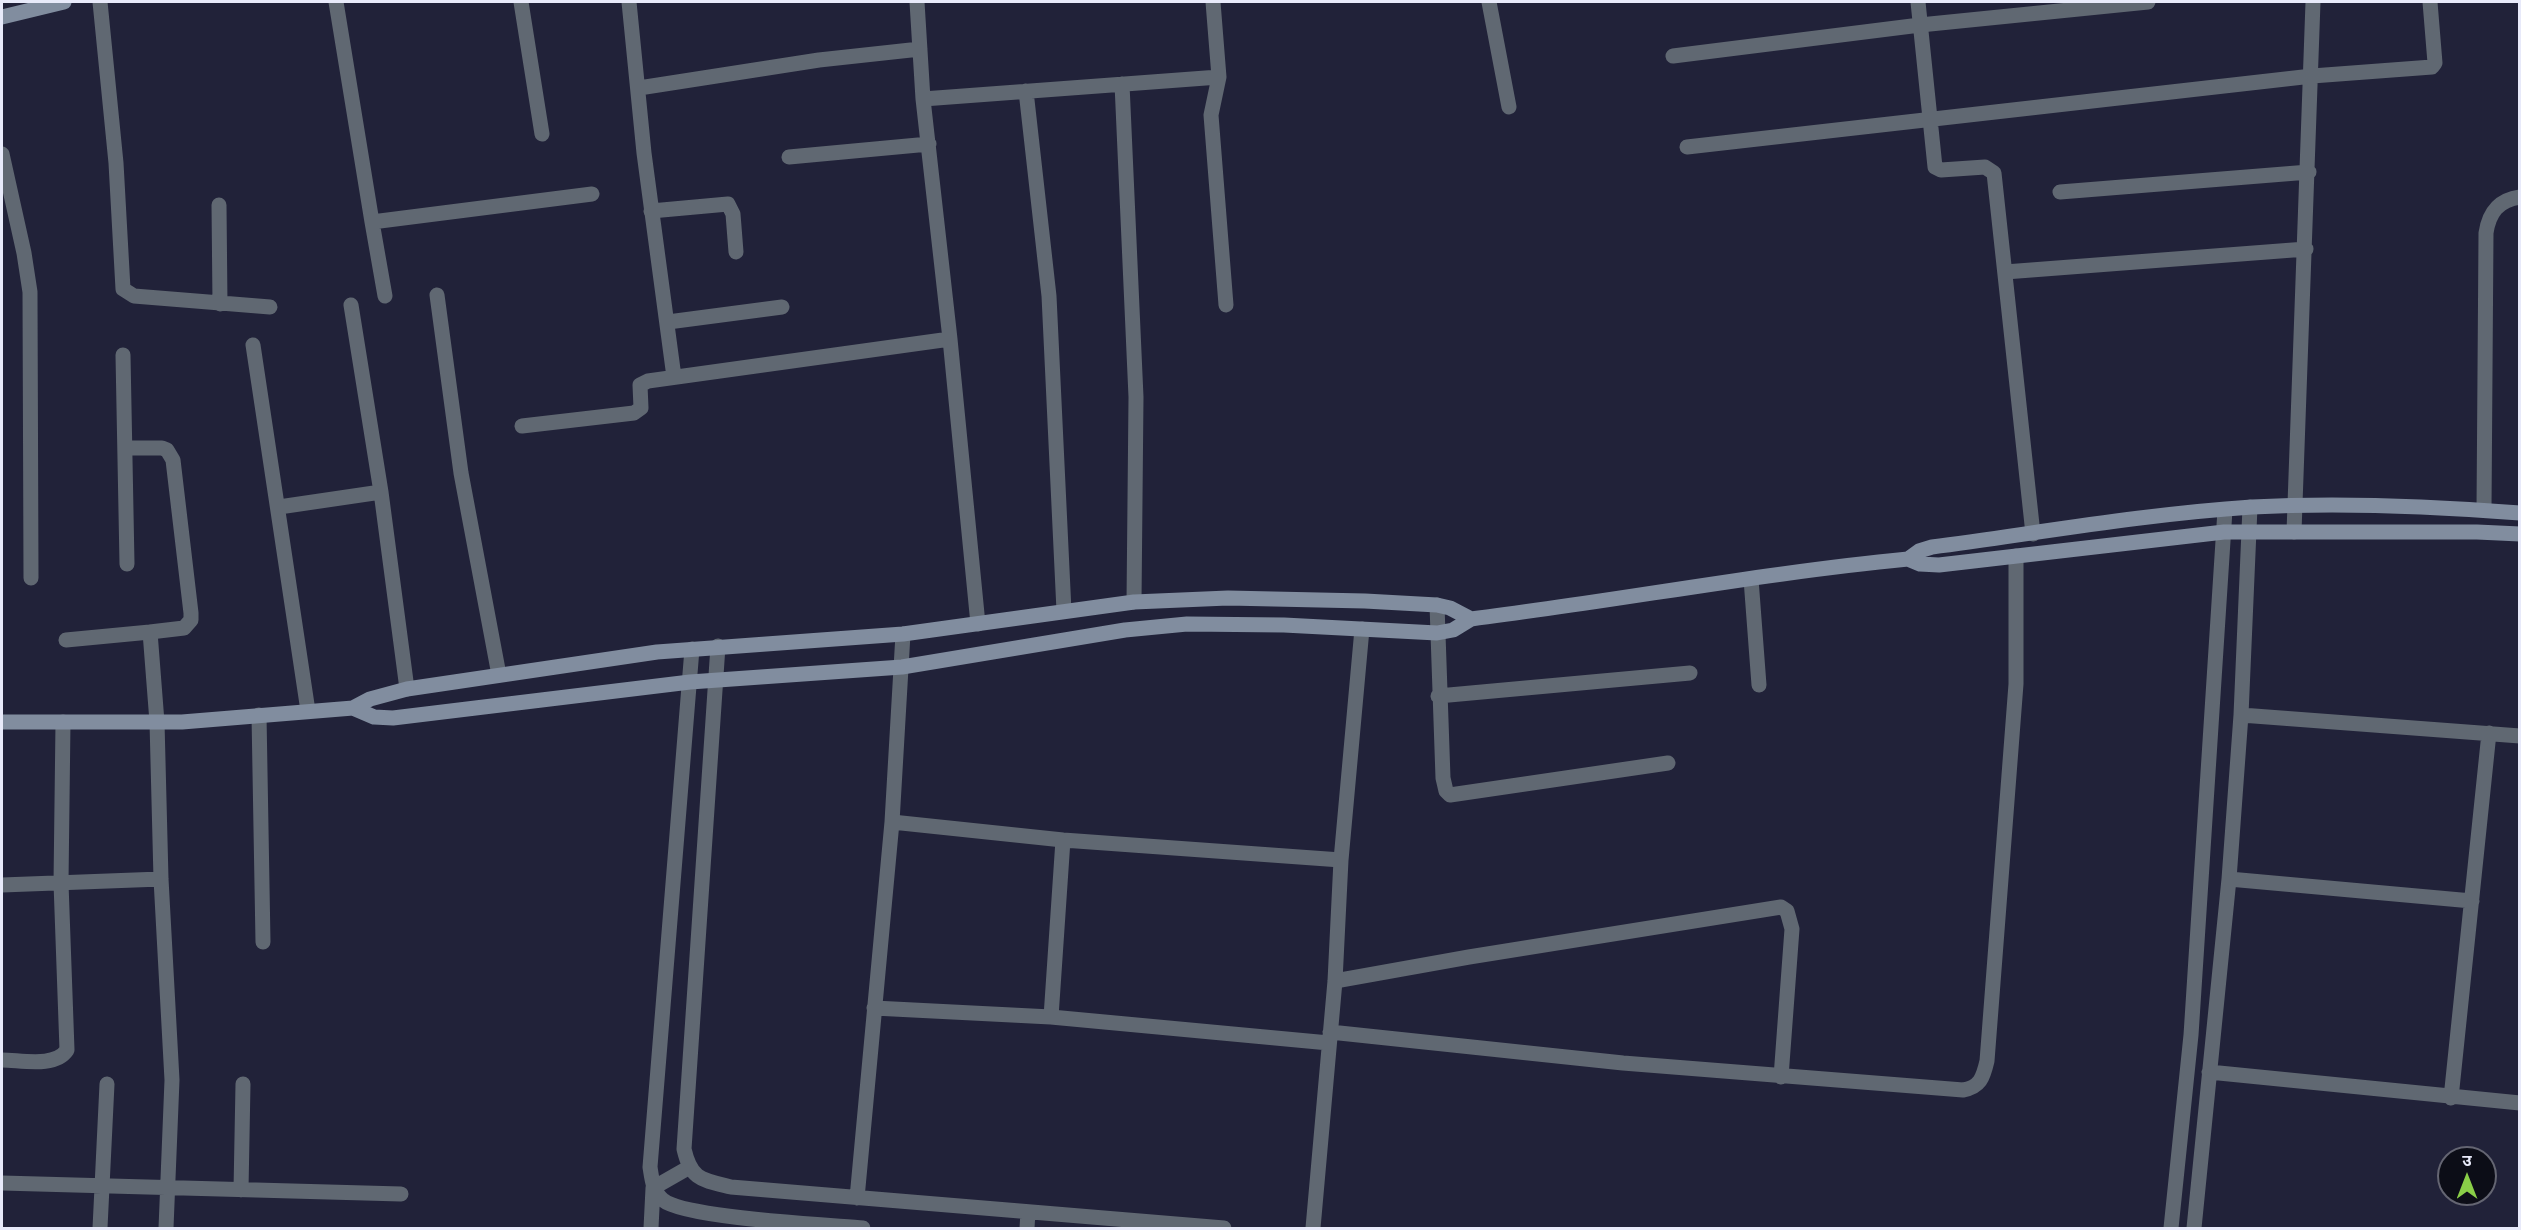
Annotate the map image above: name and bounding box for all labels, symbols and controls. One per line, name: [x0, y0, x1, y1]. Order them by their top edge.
north arrow: [2437, 1146, 2497, 1206]
text: उ: [2462, 1151, 2472, 1169]

